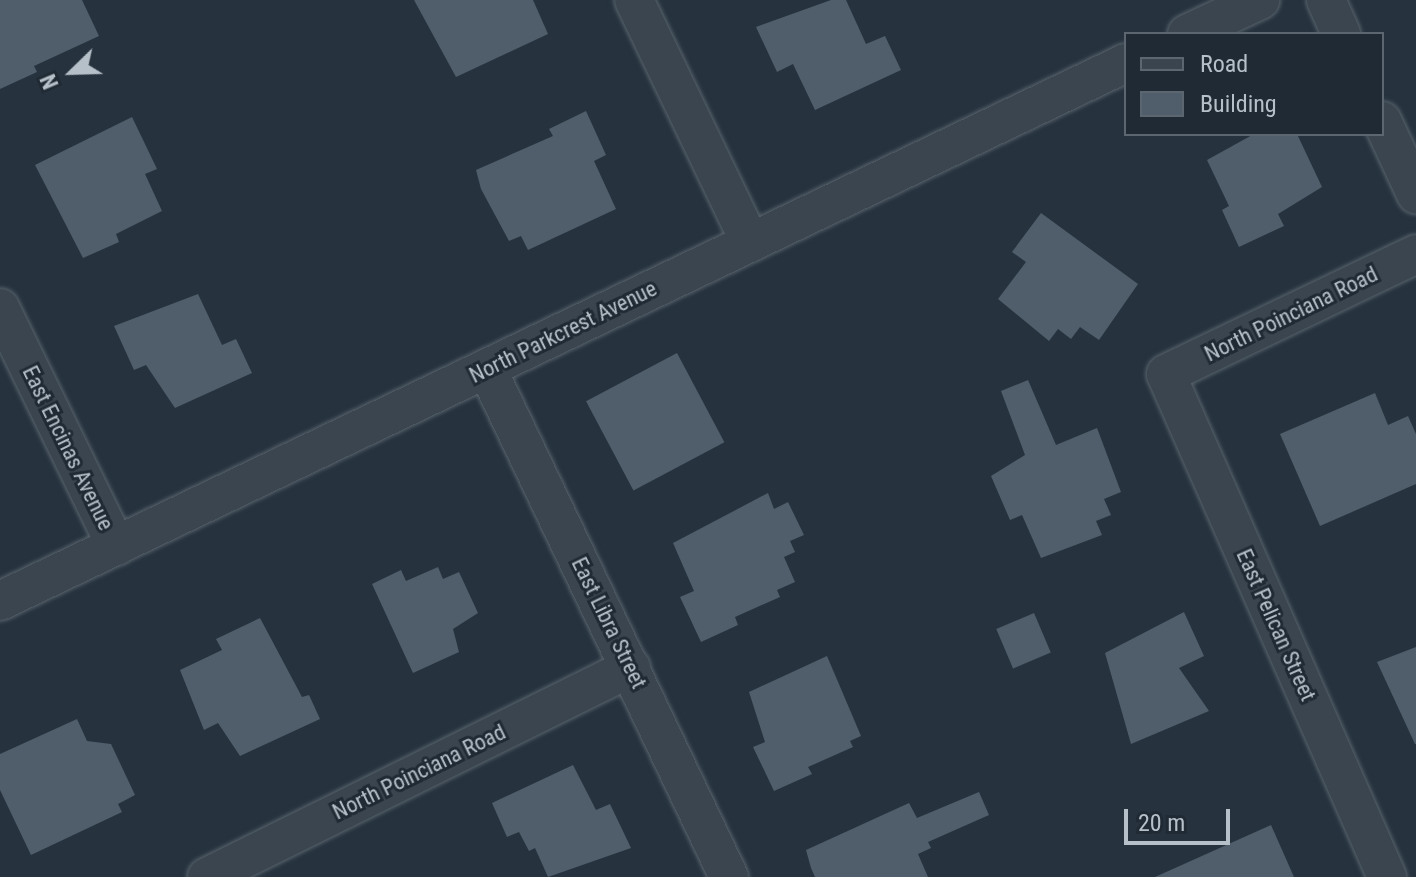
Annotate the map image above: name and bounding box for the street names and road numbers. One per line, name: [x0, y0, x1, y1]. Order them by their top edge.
street label: North Poinciana Road: [1200, 261, 1382, 367]
street label: North Parkcrest Avenue: [465, 275, 661, 389]
street label: East Encinas Avenue: [17, 362, 119, 534]
street label: East Pelican Street: [1231, 545, 1321, 705]
street label: East Libra Street: [566, 553, 652, 693]
street label: North Poinciana Road: [328, 719, 510, 825]

